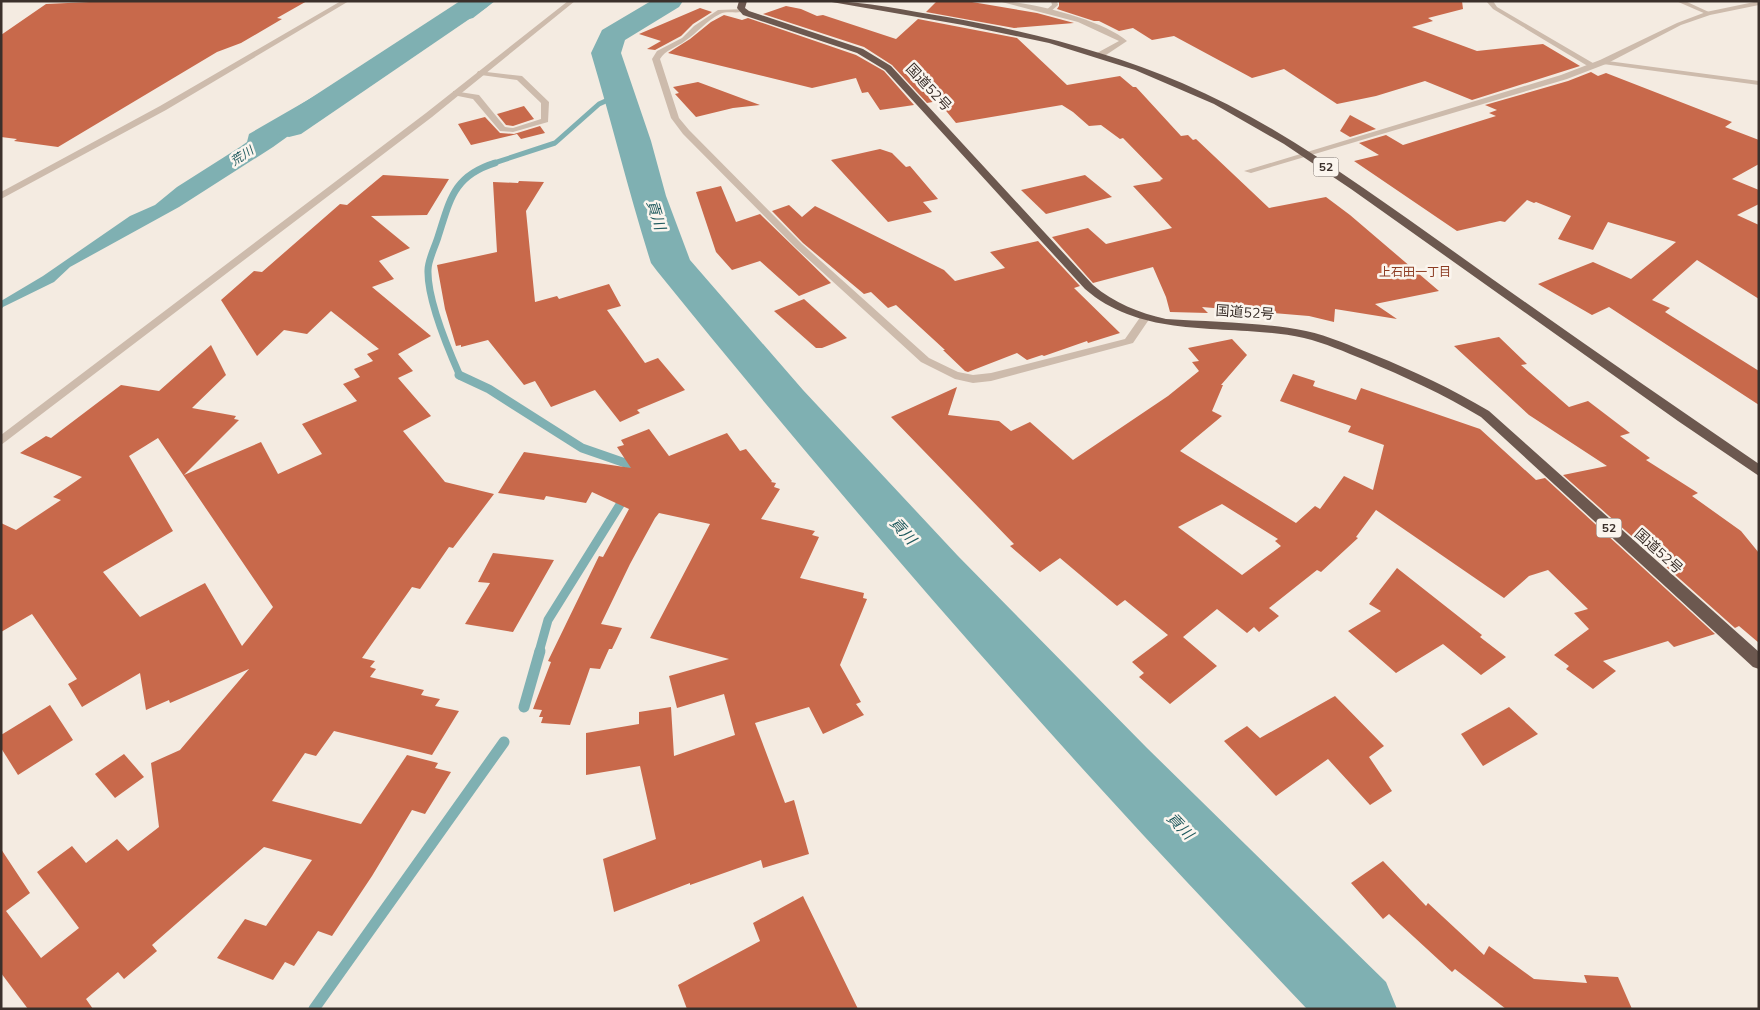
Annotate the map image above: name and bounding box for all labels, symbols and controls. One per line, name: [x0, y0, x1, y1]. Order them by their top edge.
street label: 国道52号: [902, 59, 956, 115]
water label: 荒川: [228, 142, 258, 169]
road number: 52: [1314, 158, 1338, 176]
water label: 貢川: [642, 198, 671, 234]
district label: 上石田一丁目: [1379, 264, 1451, 280]
street label: 国道52号: [1215, 301, 1275, 324]
water label: 貢川: [886, 513, 922, 550]
road number: 52: [1596, 518, 1622, 538]
street label: 国道52号: [1630, 525, 1687, 578]
water label: 貢川: [1162, 808, 1199, 845]

